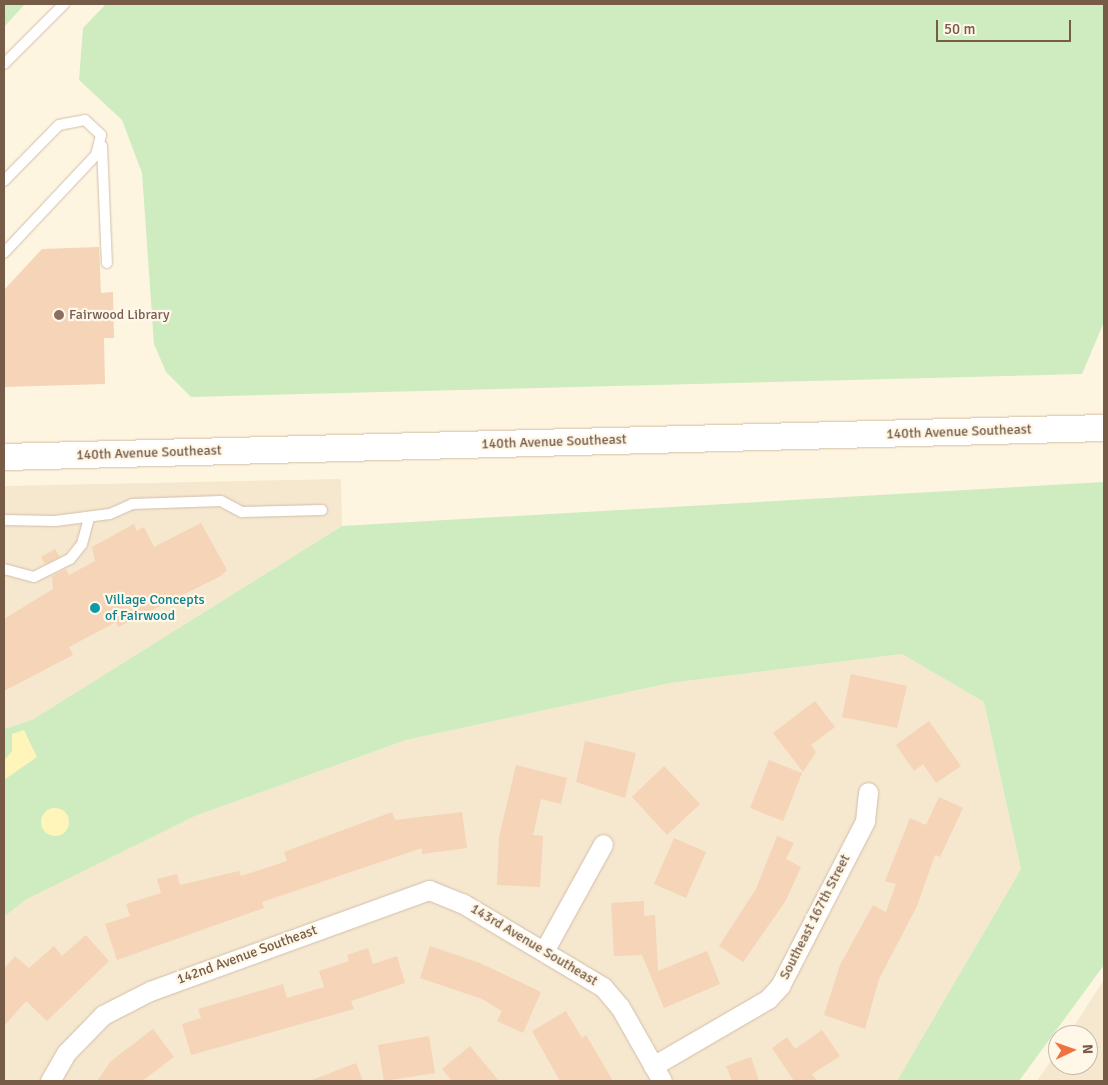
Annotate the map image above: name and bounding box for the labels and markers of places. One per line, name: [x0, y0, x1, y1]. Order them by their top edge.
place label: Fairwood Library: [69, 307, 170, 323]
marker: Fairwood Library: [53, 309, 65, 321]
place label: Village Concepts of Fairwood: [105, 592, 205, 624]
marker: Village Concepts of Fairwood: [89, 602, 101, 614]

